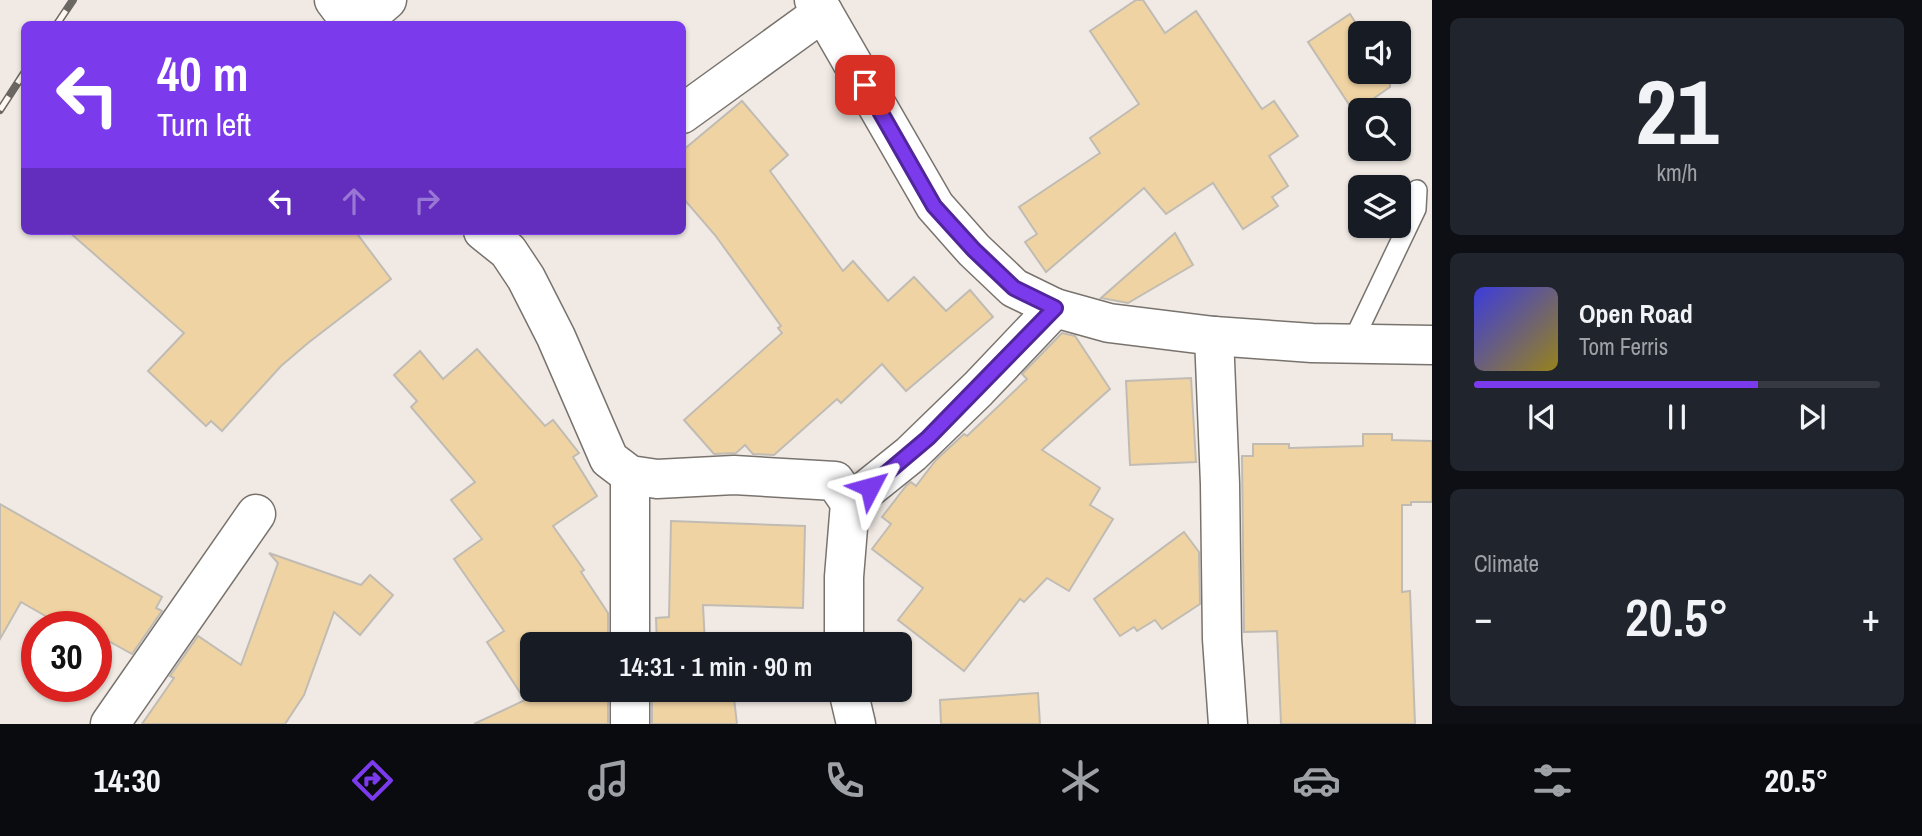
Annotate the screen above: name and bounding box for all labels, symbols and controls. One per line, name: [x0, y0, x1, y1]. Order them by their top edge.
map controls: [1348, 21, 1411, 238]
button: sound: [1348, 21, 1411, 84]
text: 40 m: [157, 40, 249, 106]
icon: left: [42, 49, 133, 140]
text: 21: [1636, 50, 1719, 172]
pin: [835, 55, 895, 115]
icon: arrive: [846, 66, 884, 104]
button: search: [1348, 98, 1411, 161]
text: Turn left: [157, 103, 251, 146]
text: km/h: [1657, 157, 1697, 188]
button: layers: [1348, 175, 1411, 238]
icon: left: [262, 182, 300, 220]
icon: ahead: [335, 182, 373, 220]
icon: right: [408, 182, 446, 220]
text: Open Road: [1579, 296, 1693, 331]
text: Tom Ferris: [1579, 331, 1668, 362]
icon: previous: [1523, 398, 1561, 436]
icon: pause: [1658, 398, 1696, 436]
icon: next: [1793, 398, 1831, 436]
position arrow: [833, 450, 907, 524]
text: Climate: [1474, 548, 1539, 579]
text: 20.5°: [1625, 582, 1729, 652]
text: −: [1474, 592, 1492, 643]
text: +: [1862, 592, 1880, 643]
speed limit sign: 30: [21, 611, 112, 702]
text: 14:31 · 1 min · 90 m: [620, 649, 812, 684]
icon: directions: [348, 756, 397, 805]
icon: music: [584, 756, 633, 805]
icon: phone: [820, 756, 869, 805]
icon: climate: [1056, 756, 1105, 805]
icon: car: [1292, 756, 1341, 805]
icon: filters: [1528, 756, 1577, 805]
text: 14:30: [94, 759, 161, 802]
text: 20.5°: [1765, 759, 1828, 802]

